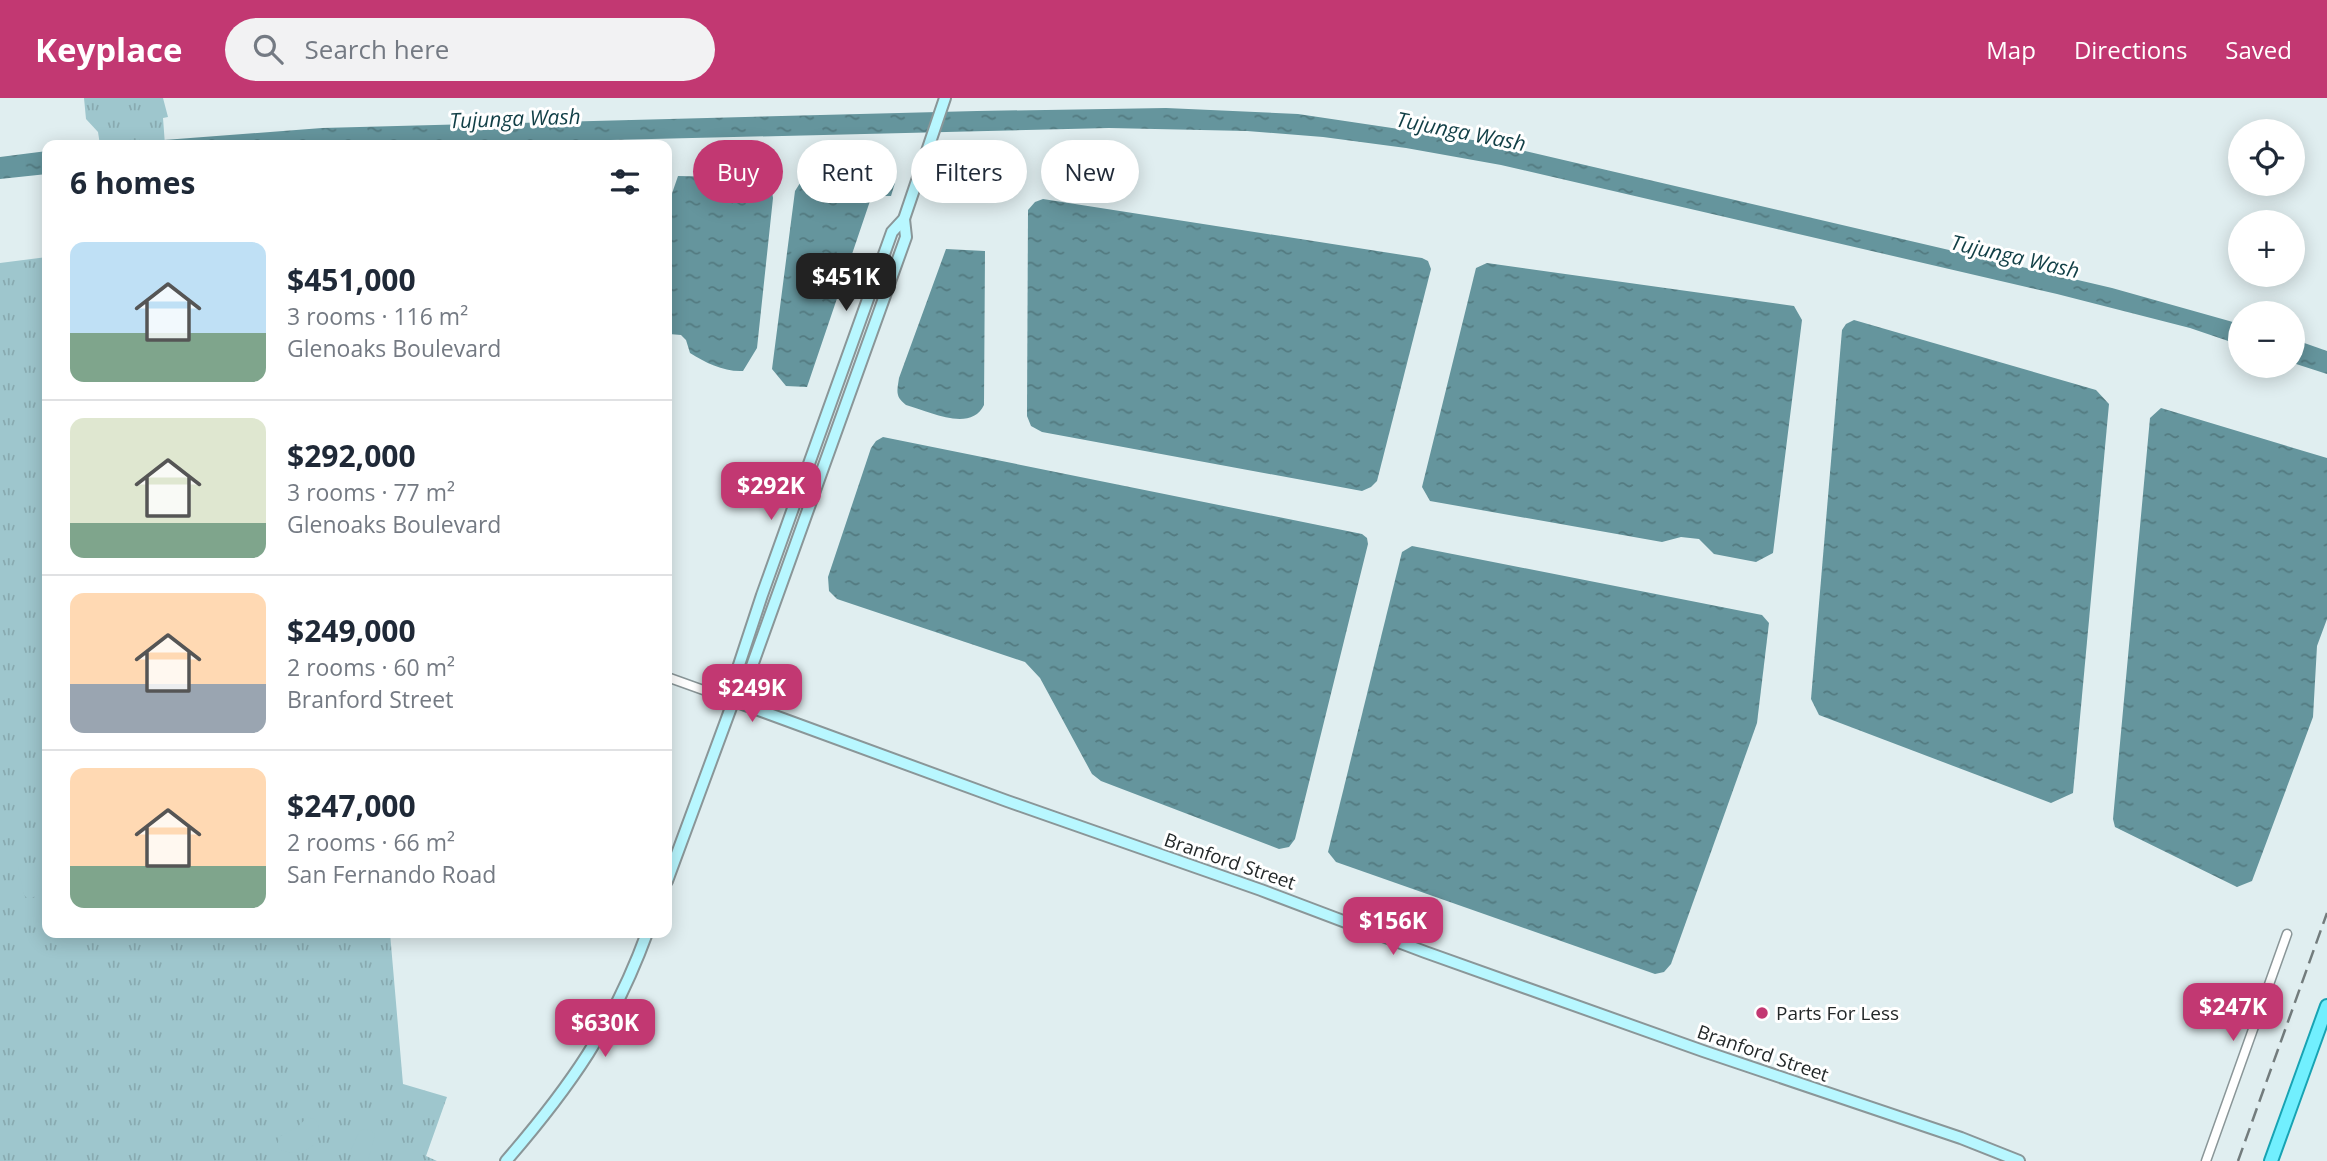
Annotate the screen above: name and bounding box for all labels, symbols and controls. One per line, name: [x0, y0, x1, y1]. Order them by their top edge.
search box: [225, 18, 715, 81]
text: Keyplace: [35, 27, 183, 72]
icon: search: [249, 30, 287, 68]
text: Search here: [305, 31, 449, 67]
text: Map: [1986, 33, 2036, 66]
text: Directions: [2074, 33, 2187, 66]
text: Saved: [2225, 33, 2292, 66]
water label: Tujunga Wash: [449, 102, 581, 134]
water label: Tujunga Wash: [1394, 105, 1528, 157]
map controls: [2228, 119, 2305, 378]
button: locate: [2228, 119, 2305, 196]
chip: Buy: [693, 140, 783, 203]
chip: Rent: [797, 140, 897, 203]
chip: Filters: [911, 140, 1027, 203]
chip: New: [1041, 140, 1139, 203]
text: 6 homes: [70, 162, 195, 203]
icon: filters: [606, 163, 644, 201]
button: +: [2228, 210, 2305, 287]
water label: Tujunga Wash: [1948, 228, 2082, 284]
pin: $451K: [797, 254, 895, 313]
text: $451,000: [287, 259, 416, 300]
text: $451K: [812, 260, 880, 292]
icon: home: [126, 270, 210, 354]
text: 3 rooms · 116 m²: [287, 300, 468, 332]
button: −: [2228, 301, 2305, 378]
text: Glenoaks Boulevard: [287, 332, 501, 364]
text: $292,000: [287, 435, 416, 476]
icon: home: [126, 446, 210, 530]
pin: $292K: [722, 462, 820, 522]
text: $292K: [737, 469, 805, 501]
text: 3 rooms · 77 m²: [287, 476, 455, 508]
text: Glenoaks Boulevard: [287, 508, 501, 540]
text: $249,000: [287, 610, 416, 651]
icon: home: [126, 621, 210, 705]
text: 2 rooms · 60 m²: [287, 651, 455, 683]
pin: $249K: [703, 664, 801, 724]
text: $249K: [718, 671, 786, 703]
text: Branford Street: [287, 683, 453, 715]
text: $247,000: [287, 785, 416, 826]
icon: home: [126, 796, 210, 880]
text: 2 rooms · 66 m²: [287, 826, 455, 858]
street label: Branford Street: [1161, 826, 1299, 896]
text: San Fernando Road: [287, 858, 496, 890]
pin: $156K: [1344, 898, 1442, 957]
text: $156K: [1359, 904, 1427, 936]
pin: $247K: [2184, 984, 2282, 1043]
text: $247K: [2199, 990, 2267, 1022]
pin: $630K: [556, 1000, 654, 1059]
place label: Parts For Less: [1776, 1000, 1899, 1026]
marker: Parts For Less: [1754, 1005, 1770, 1021]
text: $630K: [571, 1006, 639, 1038]
street label: Branford Street: [1694, 1018, 1832, 1088]

